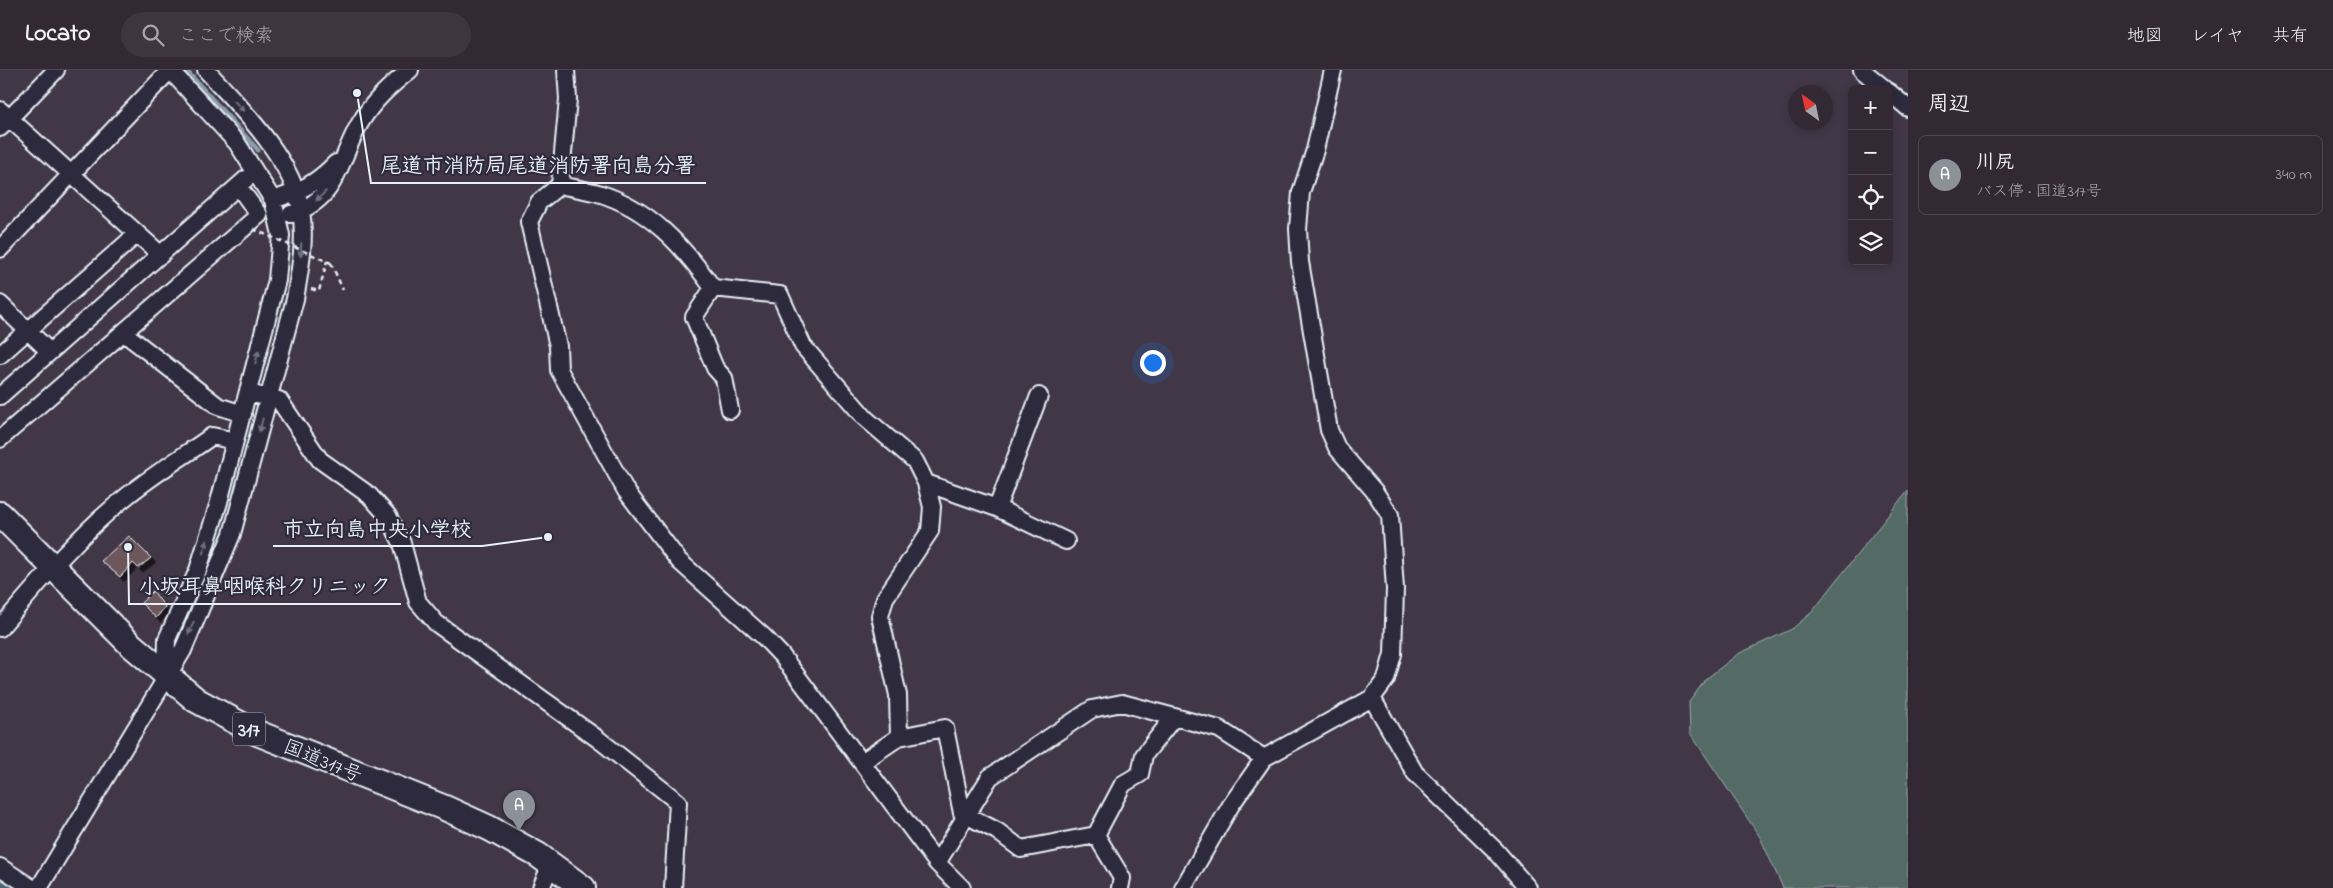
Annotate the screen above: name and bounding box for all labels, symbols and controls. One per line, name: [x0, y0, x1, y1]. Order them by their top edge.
search box: [121, 12, 471, 57]
text: Locato: [25, 17, 91, 52]
icon: search: [139, 21, 167, 49]
text: ここで検索: [179, 23, 274, 50]
text: 地図: [2127, 24, 2163, 50]
text: レイヤ: [2191, 24, 2244, 50]
text: 共有: [2272, 24, 2308, 50]
north arrow: [1788, 85, 1833, 130]
map controls: [1848, 85, 1893, 265]
button: +: [1848, 85, 1893, 130]
text: 周辺: [1928, 90, 1970, 120]
one-way arrow: [233, 99, 245, 111]
button: −: [1848, 130, 1893, 175]
callout: 尾道市消防局尾道消防署向島分署: [371, 147, 706, 183]
text: 川尻: [1976, 150, 2014, 177]
text: 尾道市消防局尾道消防署向島分署: [381, 152, 696, 182]
text: A: [1940, 163, 1950, 187]
text: 340 m: [2275, 163, 2312, 187]
button: locate: [1848, 175, 1893, 220]
text: バス停 · 国道317号: [1976, 180, 2102, 204]
one-way arrow: [316, 190, 328, 202]
button: layers: [1848, 220, 1893, 265]
one-way arrow: [297, 242, 305, 258]
one-way arrow: [254, 349, 262, 364]
your location: [1140, 350, 1166, 376]
one-way arrow: [257, 417, 265, 432]
callout: 市立向島中央小学校: [273, 510, 482, 546]
text: 市立向島中央小学校: [283, 516, 472, 546]
one-way arrow: [202, 539, 210, 554]
callout: 小坂耳鼻咽喉科クリニック: [129, 568, 401, 604]
text: 小坂耳鼻咽喉科クリニック: [139, 573, 391, 603]
one-way arrow: [187, 621, 195, 635]
road number: 317: [233, 712, 265, 746]
street label: 国道317号: [278, 733, 366, 791]
pin: A: [503, 790, 535, 831]

